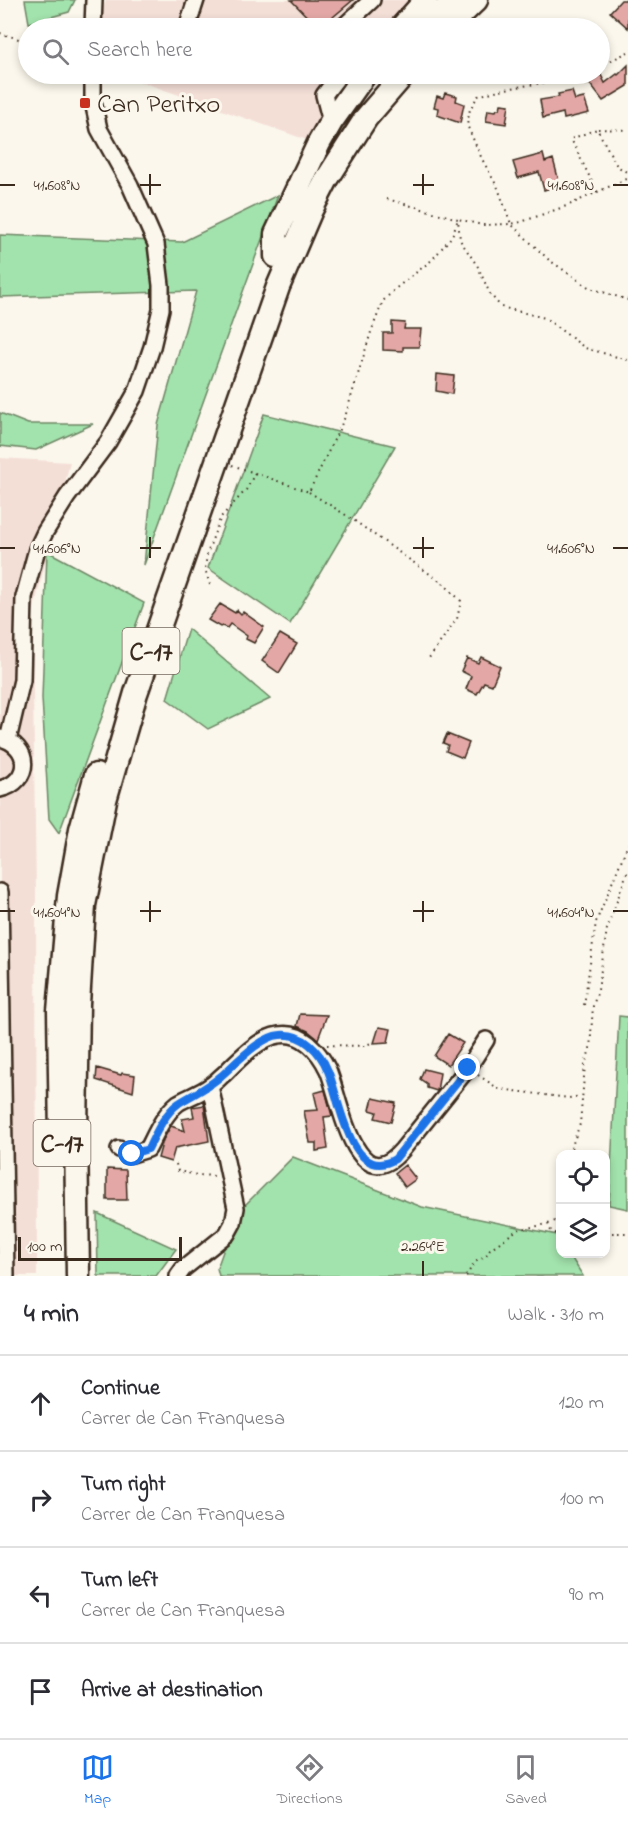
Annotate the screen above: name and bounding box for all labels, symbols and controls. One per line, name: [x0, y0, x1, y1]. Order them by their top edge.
search box: [18, 18, 610, 84]
icon: search: [39, 35, 72, 68]
text: Search here: [87, 35, 192, 67]
place label: Can Peritxo: [97, 86, 220, 125]
marker: Can Peritxo: [78, 96, 92, 110]
text: 41.608°N: [34, 175, 80, 197]
text: 41.608°N: [548, 175, 594, 197]
text: 41.606°N: [33, 538, 81, 560]
text: 41.606°N: [547, 538, 595, 560]
road number: C-17: [122, 628, 180, 674]
text: 41.604°N: [33, 902, 81, 924]
text: 41.604°N: [547, 902, 595, 924]
route end: [454, 1054, 480, 1080]
road number: C-17: [34, 1120, 90, 1166]
route start: [118, 1140, 144, 1166]
map controls: [556, 1150, 610, 1258]
button: locate: [556, 1150, 610, 1204]
button: layers: [556, 1204, 610, 1258]
scale bar: [18, 1234, 182, 1262]
text: 100 m: [27, 1235, 62, 1259]
text: 2.264°E: [401, 1236, 445, 1258]
text: 4 min: [24, 1296, 79, 1334]
text: Walk · 310 m: [508, 1301, 604, 1330]
text: Continue: [81, 1373, 160, 1405]
icon: ahead: [24, 1387, 57, 1420]
text: 120 m: [559, 1389, 604, 1418]
text: Carrer de Can Franquesa: [81, 1405, 285, 1434]
text: Turn right: [81, 1469, 166, 1501]
icon: right: [24, 1483, 57, 1516]
text: 100 m: [560, 1485, 604, 1514]
text: Carrer de Can Franquesa: [81, 1501, 285, 1530]
text: Turn left: [81, 1565, 158, 1597]
icon: left: [24, 1579, 57, 1612]
text: 90 m: [569, 1581, 604, 1610]
text: Carrer de Can Franquesa: [81, 1597, 285, 1626]
icon: arrive: [24, 1675, 57, 1708]
text: Arrive at destination: [81, 1675, 263, 1707]
tab: Map: [81, 1751, 114, 1811]
tab: Directions: [276, 1751, 343, 1811]
tab: Saved: [505, 1751, 547, 1811]

